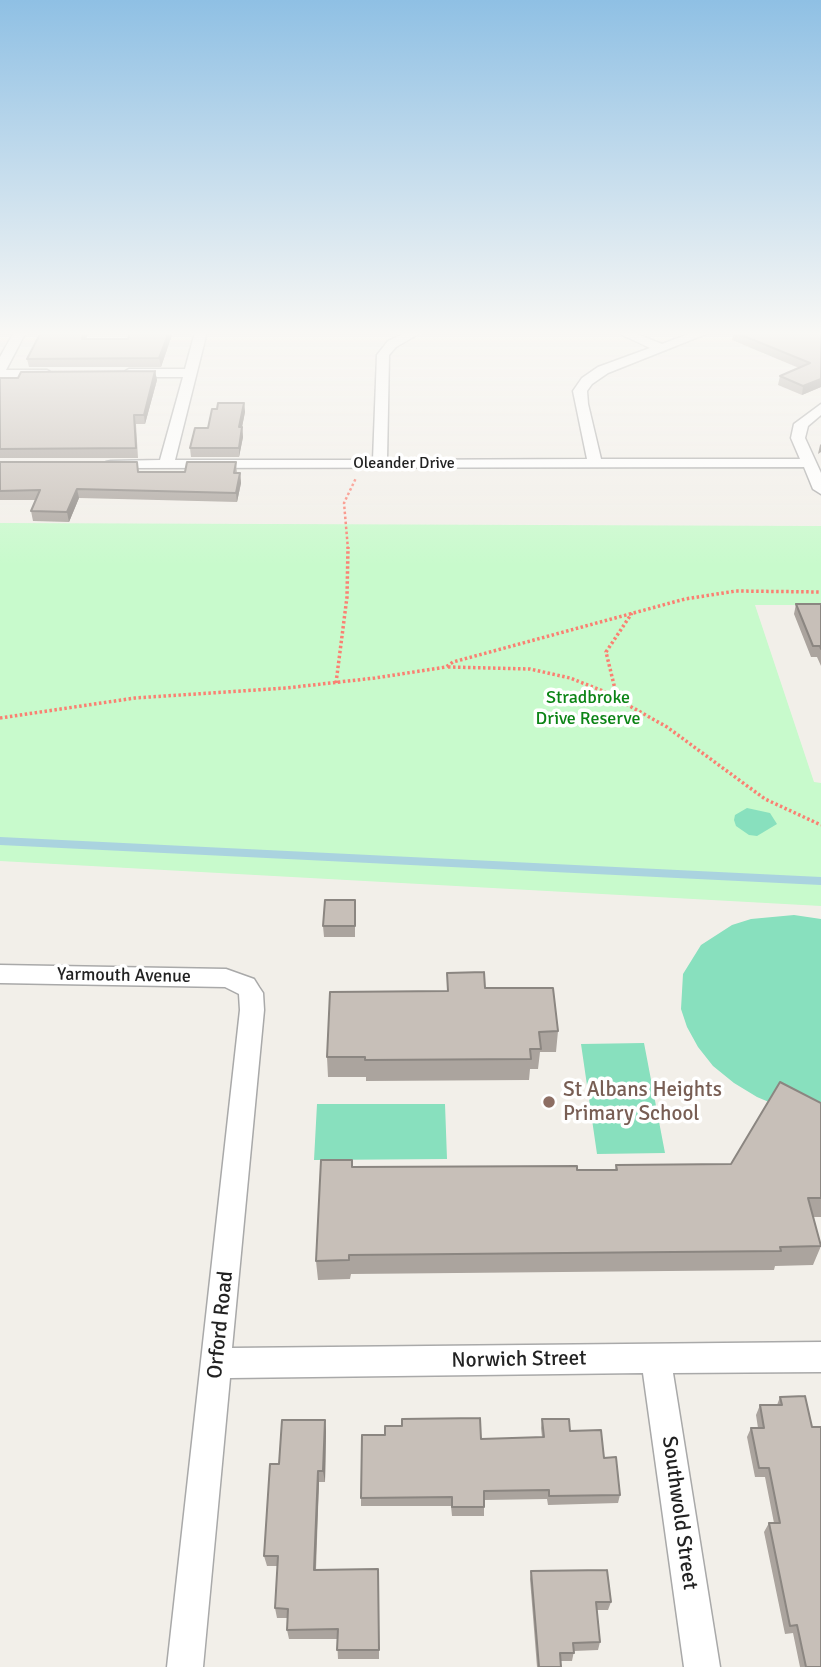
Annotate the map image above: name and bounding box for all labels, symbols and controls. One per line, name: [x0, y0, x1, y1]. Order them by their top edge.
street label: Oleander Drive: [353, 454, 455, 474]
park label: Stradbroke Drive Reserve: [536, 687, 640, 730]
street label: Yarmouth Avenue: [57, 964, 191, 988]
place label: St Albans Heights Primary School: [563, 1077, 722, 1127]
marker: St Albans Heights Primary School: [541, 1094, 557, 1110]
street label: Orford Road: [203, 1270, 239, 1380]
street label: Norwich Street: [451, 1346, 587, 1374]
street label: Southwold Street: [656, 1435, 702, 1591]

